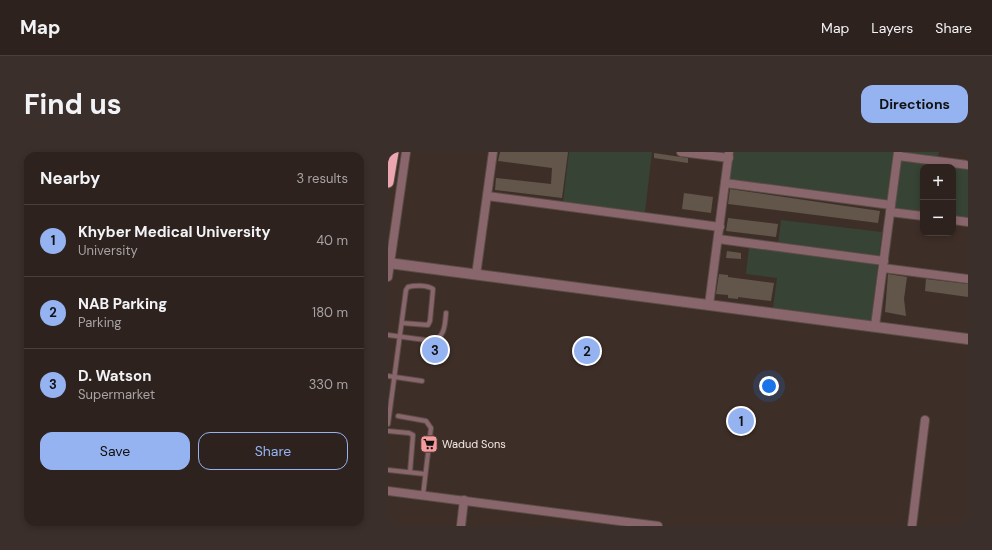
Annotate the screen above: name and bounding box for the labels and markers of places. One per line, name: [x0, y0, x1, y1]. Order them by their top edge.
pin: 3: [422, 335, 448, 365]
pin: 2: [574, 336, 600, 366]
pin: 1: [728, 406, 754, 436]
supermarket icon: Wadud Sons: [419, 434, 439, 454]
place label: Wadud Sons: [442, 437, 506, 451]

